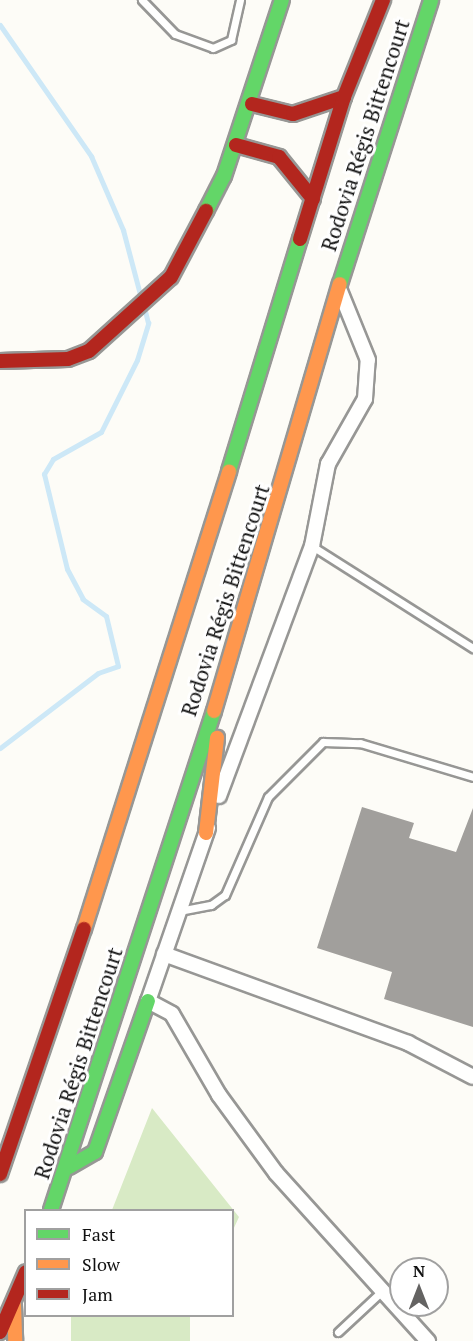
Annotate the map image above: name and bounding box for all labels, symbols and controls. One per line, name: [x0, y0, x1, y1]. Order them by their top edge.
street label: Rodovia Régis Bittencourt: [316, 16, 414, 254]
street label: Rodovia Régis Bittencourt: [176, 481, 274, 719]
street label: Rodovia Régis Bittencourt: [29, 944, 127, 1182]
legend: [24, 1209, 234, 1317]
text: Fast: [82, 1222, 115, 1246]
text: Slow: [82, 1252, 120, 1276]
north arrow: [389, 1257, 449, 1317]
text: N: [413, 1260, 425, 1282]
text: Jam: [82, 1282, 113, 1306]

